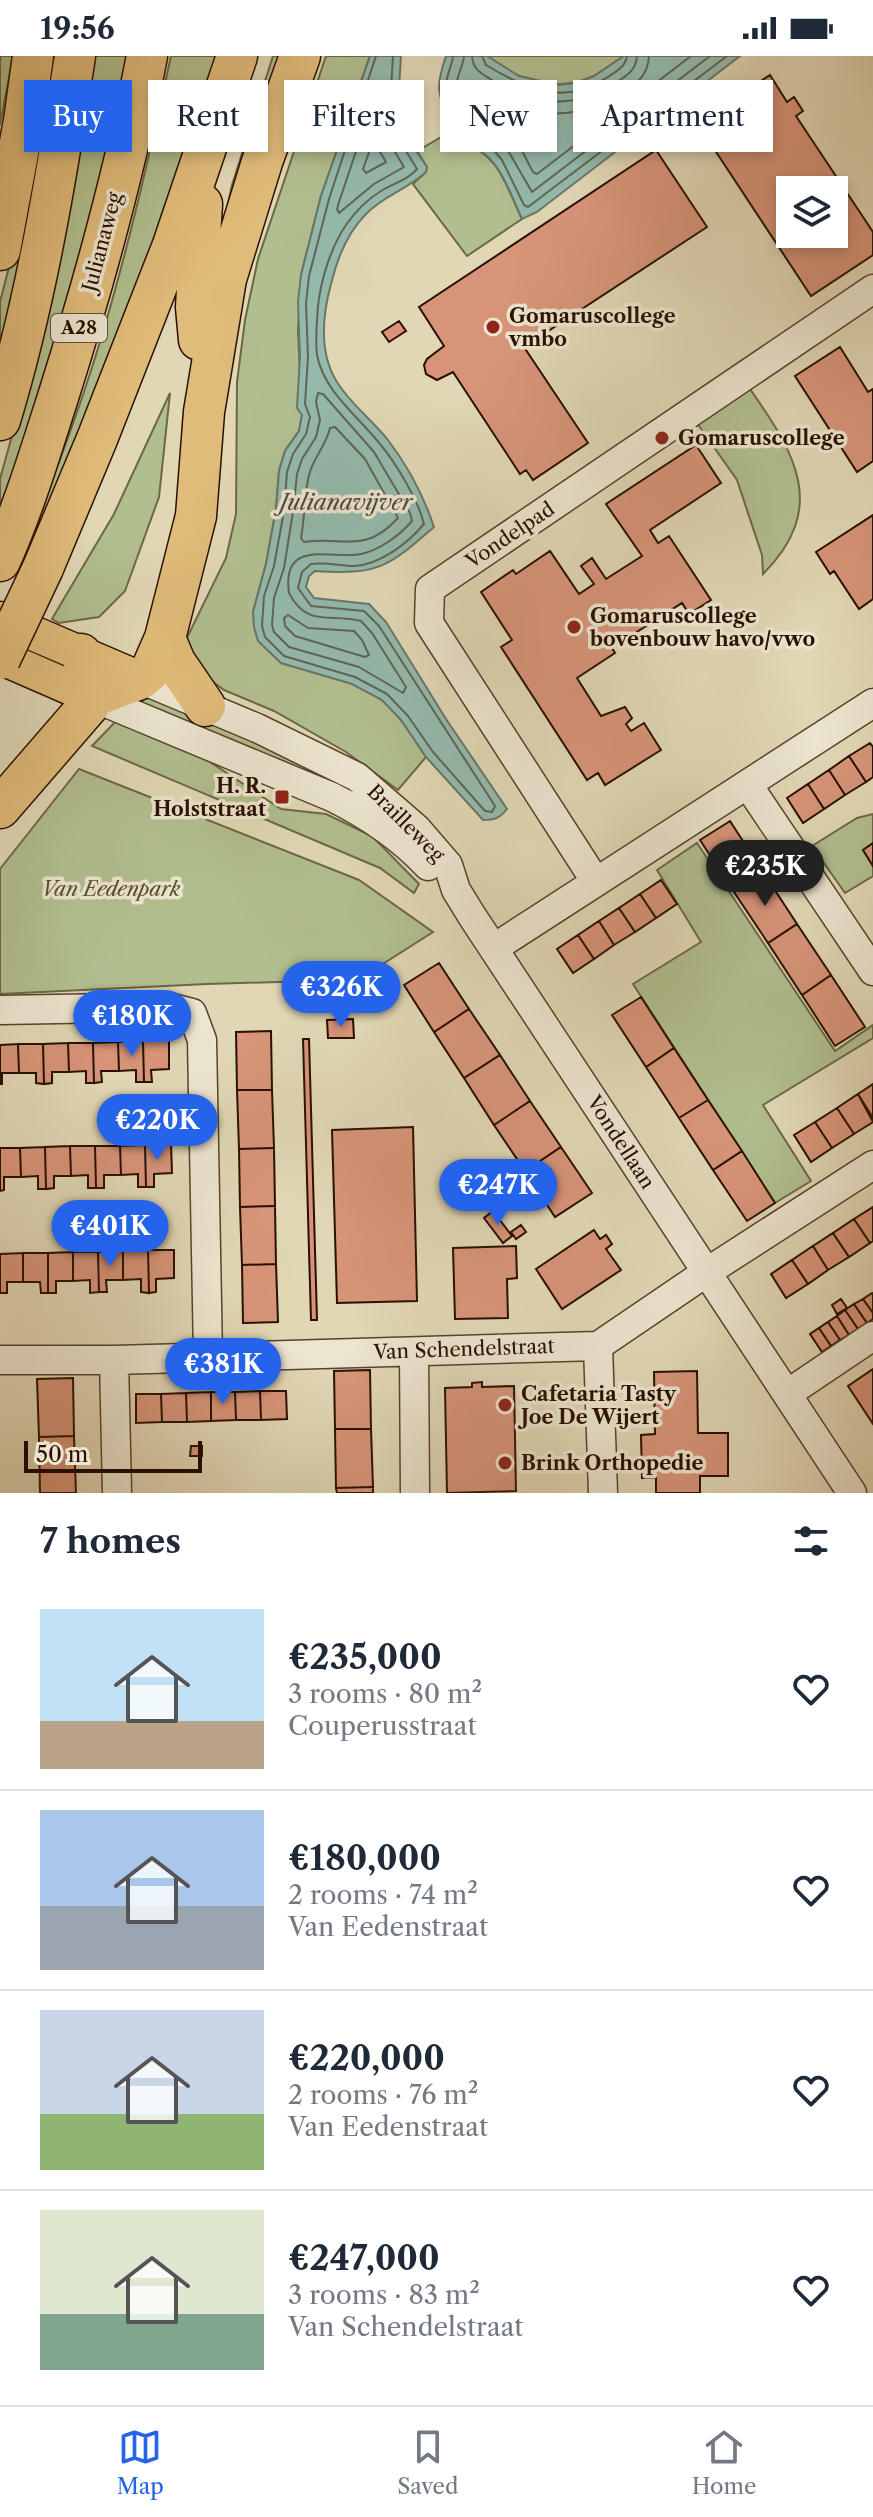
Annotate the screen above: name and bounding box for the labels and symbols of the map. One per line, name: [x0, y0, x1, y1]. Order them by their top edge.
street label: Julianaweg: [76, 189, 127, 297]
place label: Gomaruscollege vmbo: [508, 304, 676, 351]
road number: A28: [51, 314, 107, 342]
marker: Gomaruscollege vmbo: [484, 318, 502, 336]
place label: Gomaruscollege: [678, 426, 845, 450]
marker: Gomaruscollege: [653, 429, 671, 447]
water label: Julianavijver: [274, 489, 414, 516]
street label: Vondelpad: [460, 497, 559, 574]
place label: Gomaruscollege bovenbouw havo/vwo: [589, 604, 815, 651]
marker: Gomaruscollege bovenbouw havo/vwo: [565, 618, 583, 636]
place label: H. R. Holststraat: [153, 774, 266, 821]
street label: Brailleweg: [362, 779, 450, 867]
marker: H. R. Holststraat: [273, 788, 291, 806]
pin: €235K: [709, 840, 821, 908]
park label: Van Eedenpark: [42, 877, 181, 901]
pin: €326K: [285, 961, 397, 1029]
pin: €180K: [76, 990, 188, 1058]
street label: Vondellaan: [581, 1090, 660, 1194]
pin: €220K: [101, 1094, 213, 1162]
pin: €247K: [442, 1159, 554, 1227]
pin: €401K: [54, 1200, 166, 1268]
street label: Van Schendelstraat: [372, 1334, 555, 1364]
pin: €381K: [167, 1338, 279, 1406]
place label: Cafetaria Tasty Joe De Wijert: [517, 1382, 677, 1429]
marker: Cafetaria Tasty Joe De Wijert: [496, 1396, 514, 1414]
scale bar: [24, 1437, 202, 1473]
place label: Brink Orthopedie: [521, 1451, 704, 1475]
marker: Brink Orthopedie: [496, 1454, 514, 1472]

